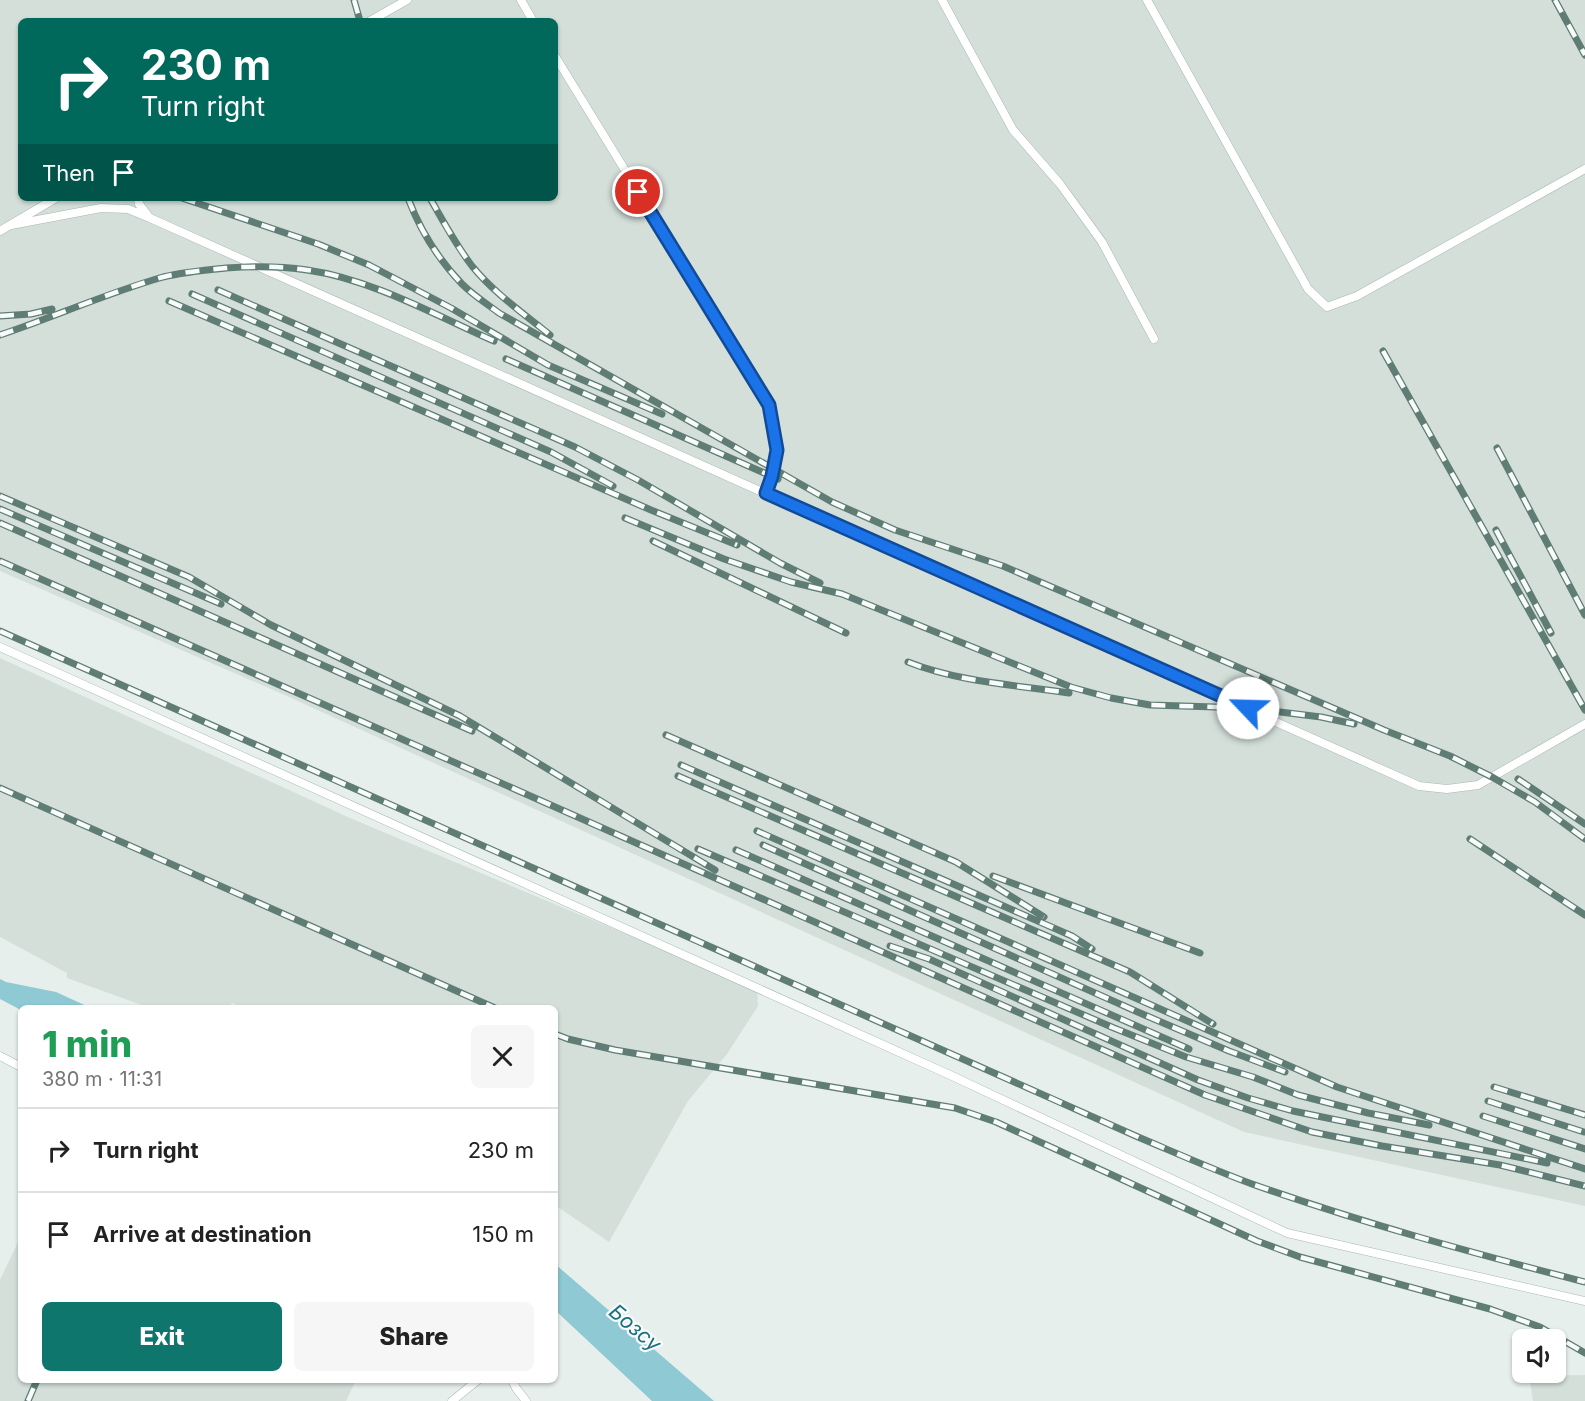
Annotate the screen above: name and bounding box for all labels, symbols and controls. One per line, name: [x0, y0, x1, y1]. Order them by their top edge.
text: 230 m: [141, 39, 271, 90]
icon: right: [42, 42, 120, 120]
text: Turn right: [141, 90, 265, 123]
icon: arrive: [107, 156, 140, 189]
text: Then: [42, 160, 95, 186]
pin: [612, 166, 663, 217]
icon: arrive: [621, 175, 654, 208]
position arrow: [1216, 676, 1280, 740]
text: 1 min: [42, 1022, 132, 1066]
button: close: [471, 1025, 534, 1088]
text: 380 m · 11:31: [42, 1067, 162, 1091]
icon: right: [42, 1134, 75, 1167]
text: Turn right: [93, 1137, 199, 1163]
text: 230 m: [468, 1137, 534, 1163]
icon: arrive: [42, 1218, 75, 1251]
text: Arrive at destination: [93, 1221, 312, 1247]
text: 150 m: [472, 1221, 534, 1247]
water label: Бозсу: [604, 1299, 667, 1357]
button: Exit: [42, 1302, 282, 1371]
button: Share: [294, 1302, 534, 1371]
map controls: [1512, 1329, 1566, 1383]
button: sound: [1512, 1329, 1566, 1383]

